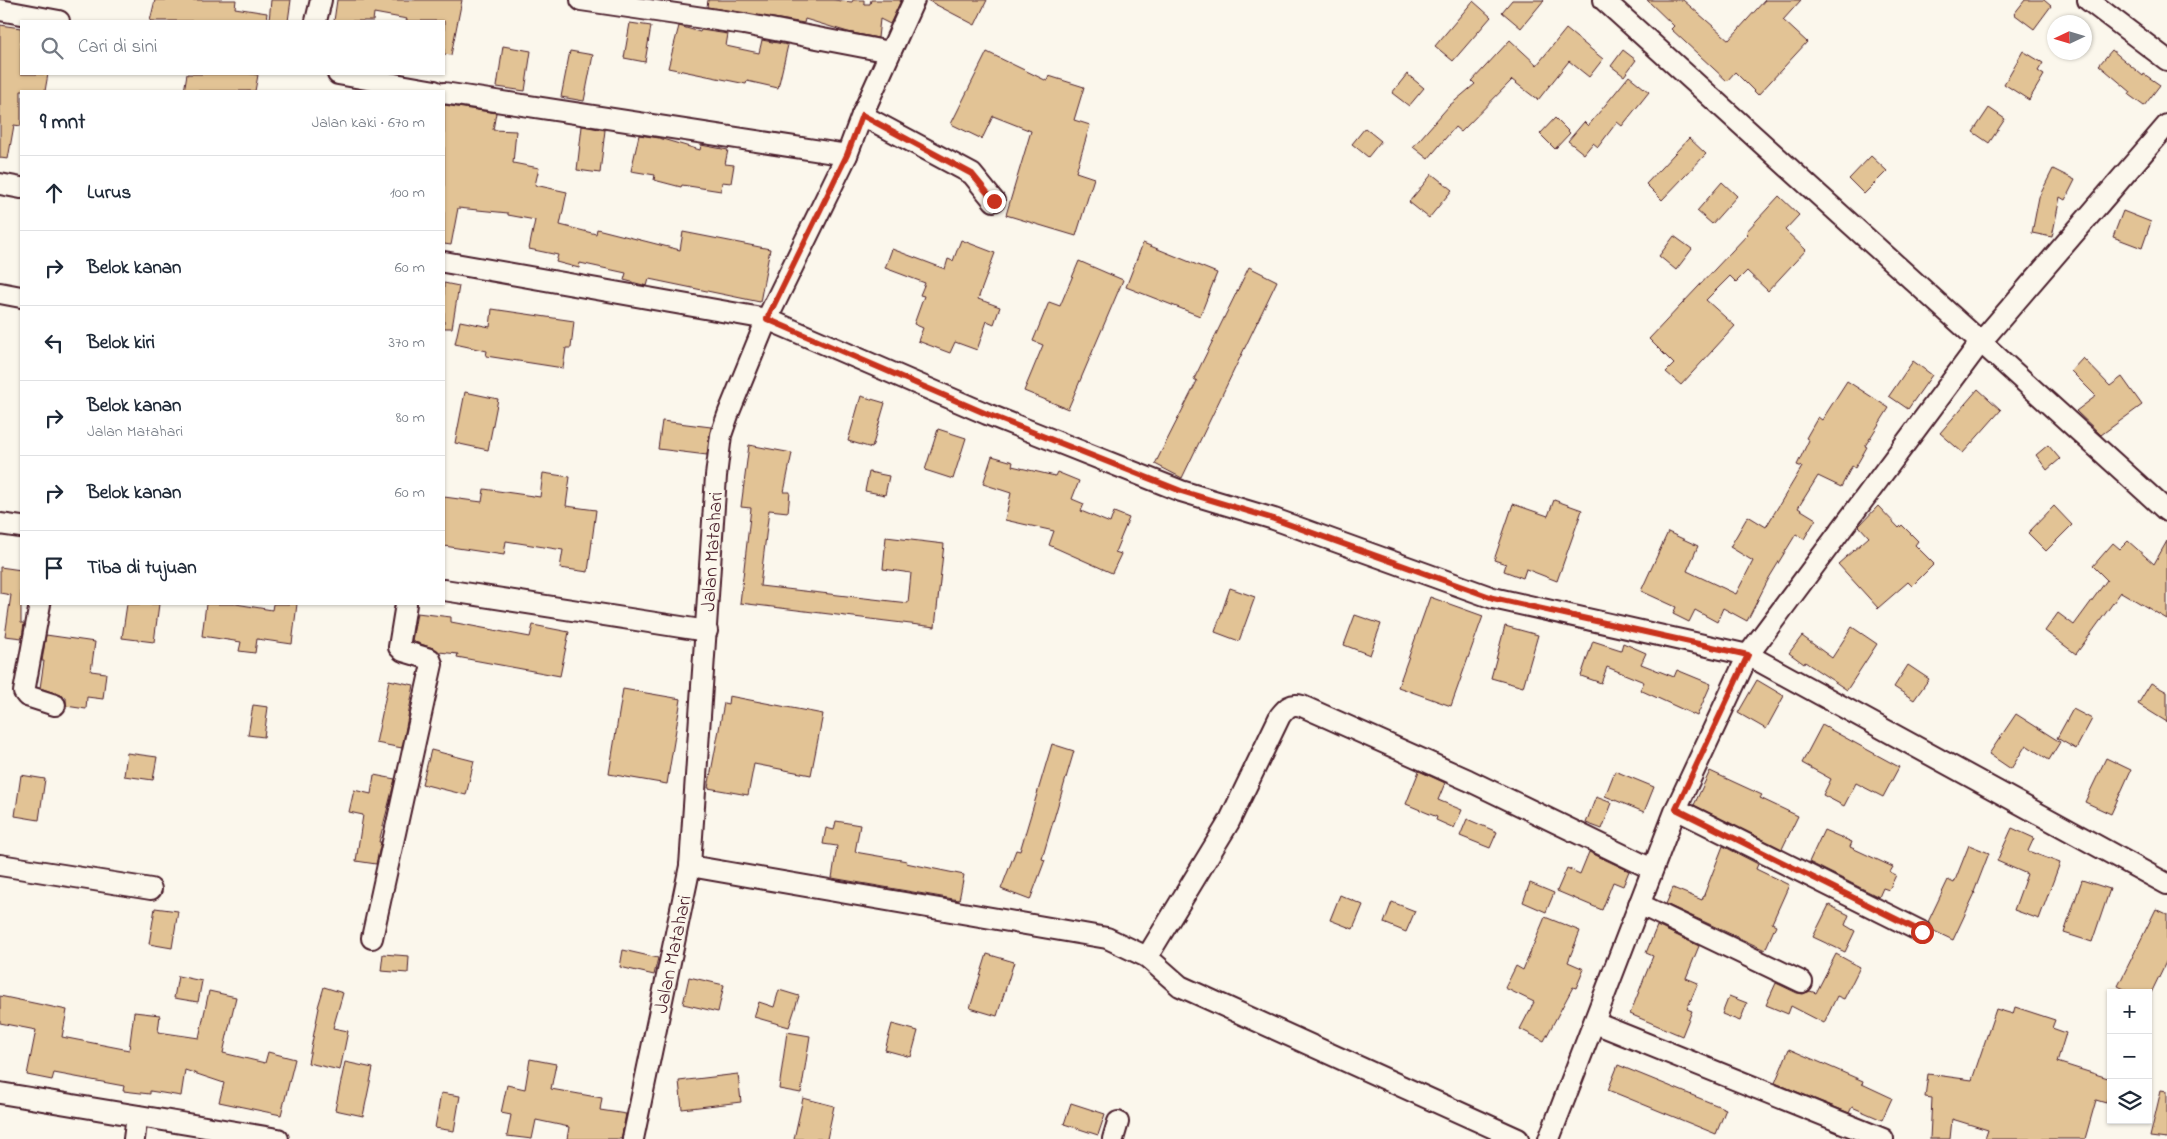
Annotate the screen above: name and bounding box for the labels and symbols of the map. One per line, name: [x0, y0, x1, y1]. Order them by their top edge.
north arrow: [2047, 15, 2092, 60]
route end: [983, 190, 1006, 213]
street label: Jalan Matahari: [695, 491, 732, 613]
street label: Jalan Matahari: [648, 893, 701, 1016]
route start: [1911, 921, 1934, 944]

